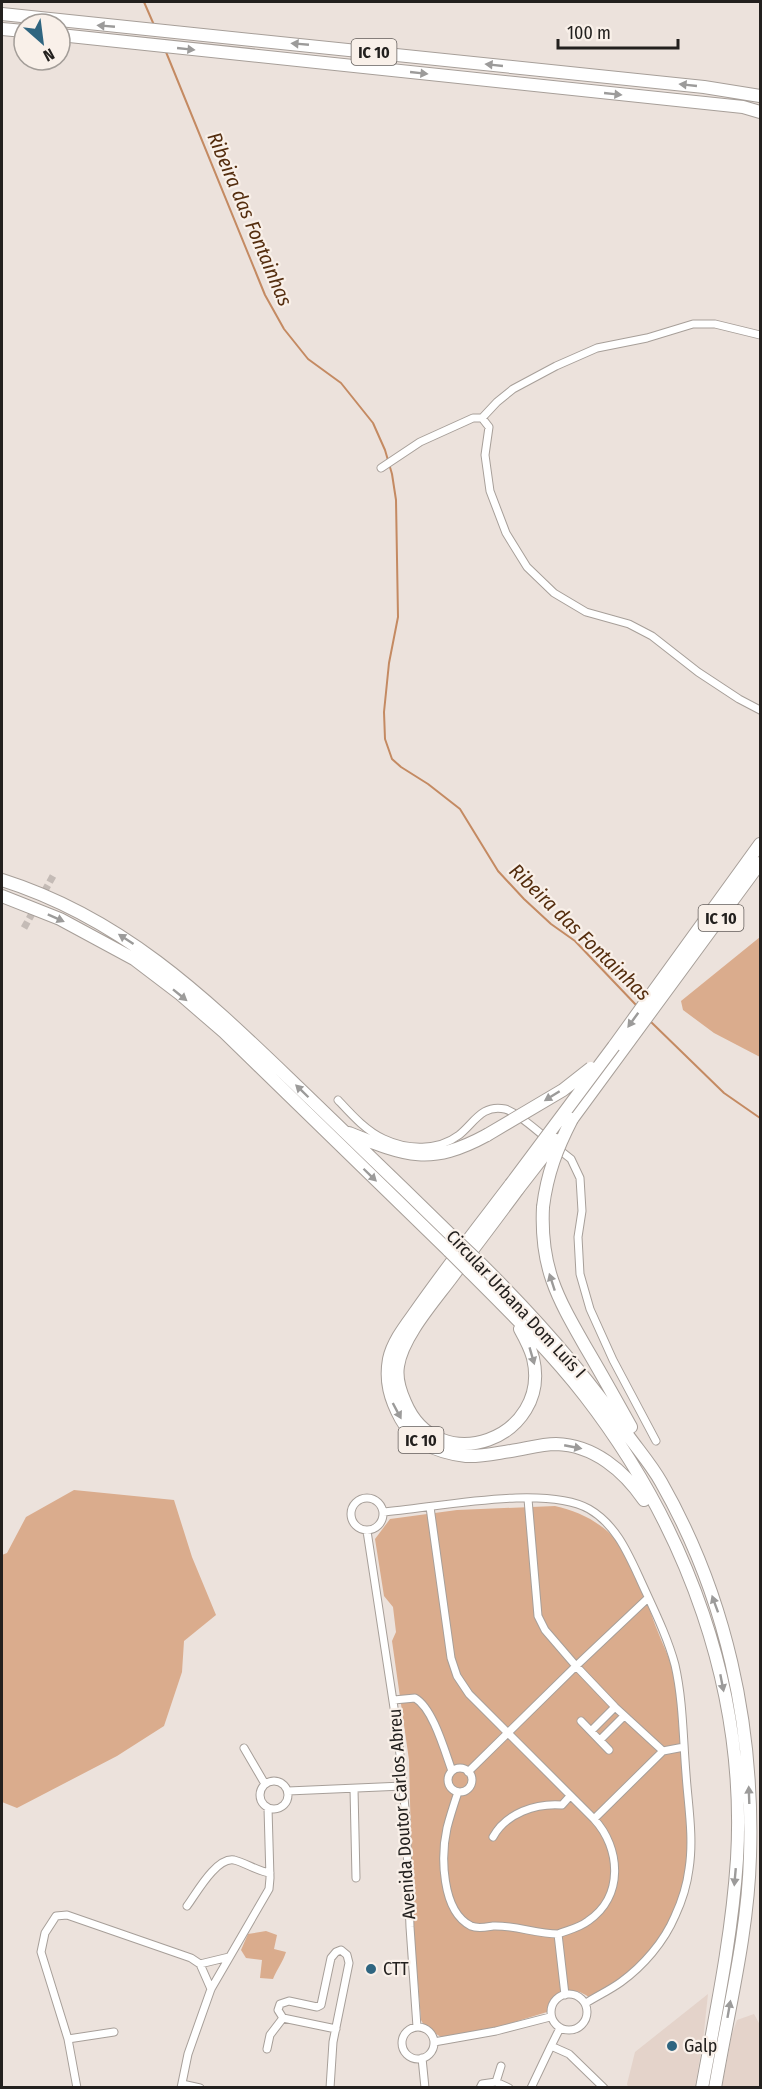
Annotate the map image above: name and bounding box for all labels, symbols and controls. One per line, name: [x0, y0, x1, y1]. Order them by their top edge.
north arrow: [12, 12, 72, 72]
scale bar: [558, 12, 678, 50]
one-way arrow: [96, 21, 115, 31]
text: 100 m: [567, 22, 611, 44]
one-way arrow: [290, 39, 309, 49]
road number: IC 10: [352, 39, 397, 65]
text: N: [40, 44, 58, 65]
one-way arrow: [177, 44, 196, 54]
one-way arrow: [484, 60, 503, 69]
one-way arrow: [409, 68, 428, 78]
one-way arrow: [678, 80, 697, 90]
one-way arrow: [603, 89, 622, 99]
water label: Ribeira das Fontainhas: [203, 128, 298, 310]
water label: Ribeira das Fontainhas: [505, 859, 656, 1006]
road number: IC 10: [698, 905, 744, 931]
one-way arrow: [47, 913, 65, 923]
one-way arrow: [119, 933, 135, 945]
one-way arrow: [172, 988, 188, 1001]
one-way arrow: [627, 1011, 639, 1027]
one-way arrow: [295, 1084, 309, 1098]
one-way arrow: [544, 1091, 561, 1102]
one-way arrow: [363, 1168, 378, 1182]
street label: Circular Urbana Dom Luís I: [442, 1225, 590, 1383]
one-way arrow: [547, 1273, 557, 1291]
one-way arrow: [527, 1347, 537, 1365]
one-way arrow: [392, 1403, 402, 1420]
road number: IC 10: [398, 1427, 444, 1453]
one-way arrow: [564, 1443, 583, 1452]
one-way arrow: [710, 1595, 719, 1613]
one-way arrow: [718, 1674, 727, 1693]
street label: Avenida Doutor Carlos Abreu: [384, 1708, 420, 1920]
one-way arrow: [745, 1785, 754, 1804]
one-way arrow: [730, 1867, 740, 1886]
place label: CTT: [383, 1958, 409, 1980]
marker: CTT: [364, 1962, 378, 1976]
one-way arrow: [725, 1999, 734, 2018]
place label: Galp: [684, 2035, 717, 2057]
marker: Galp: [665, 2039, 679, 2053]

